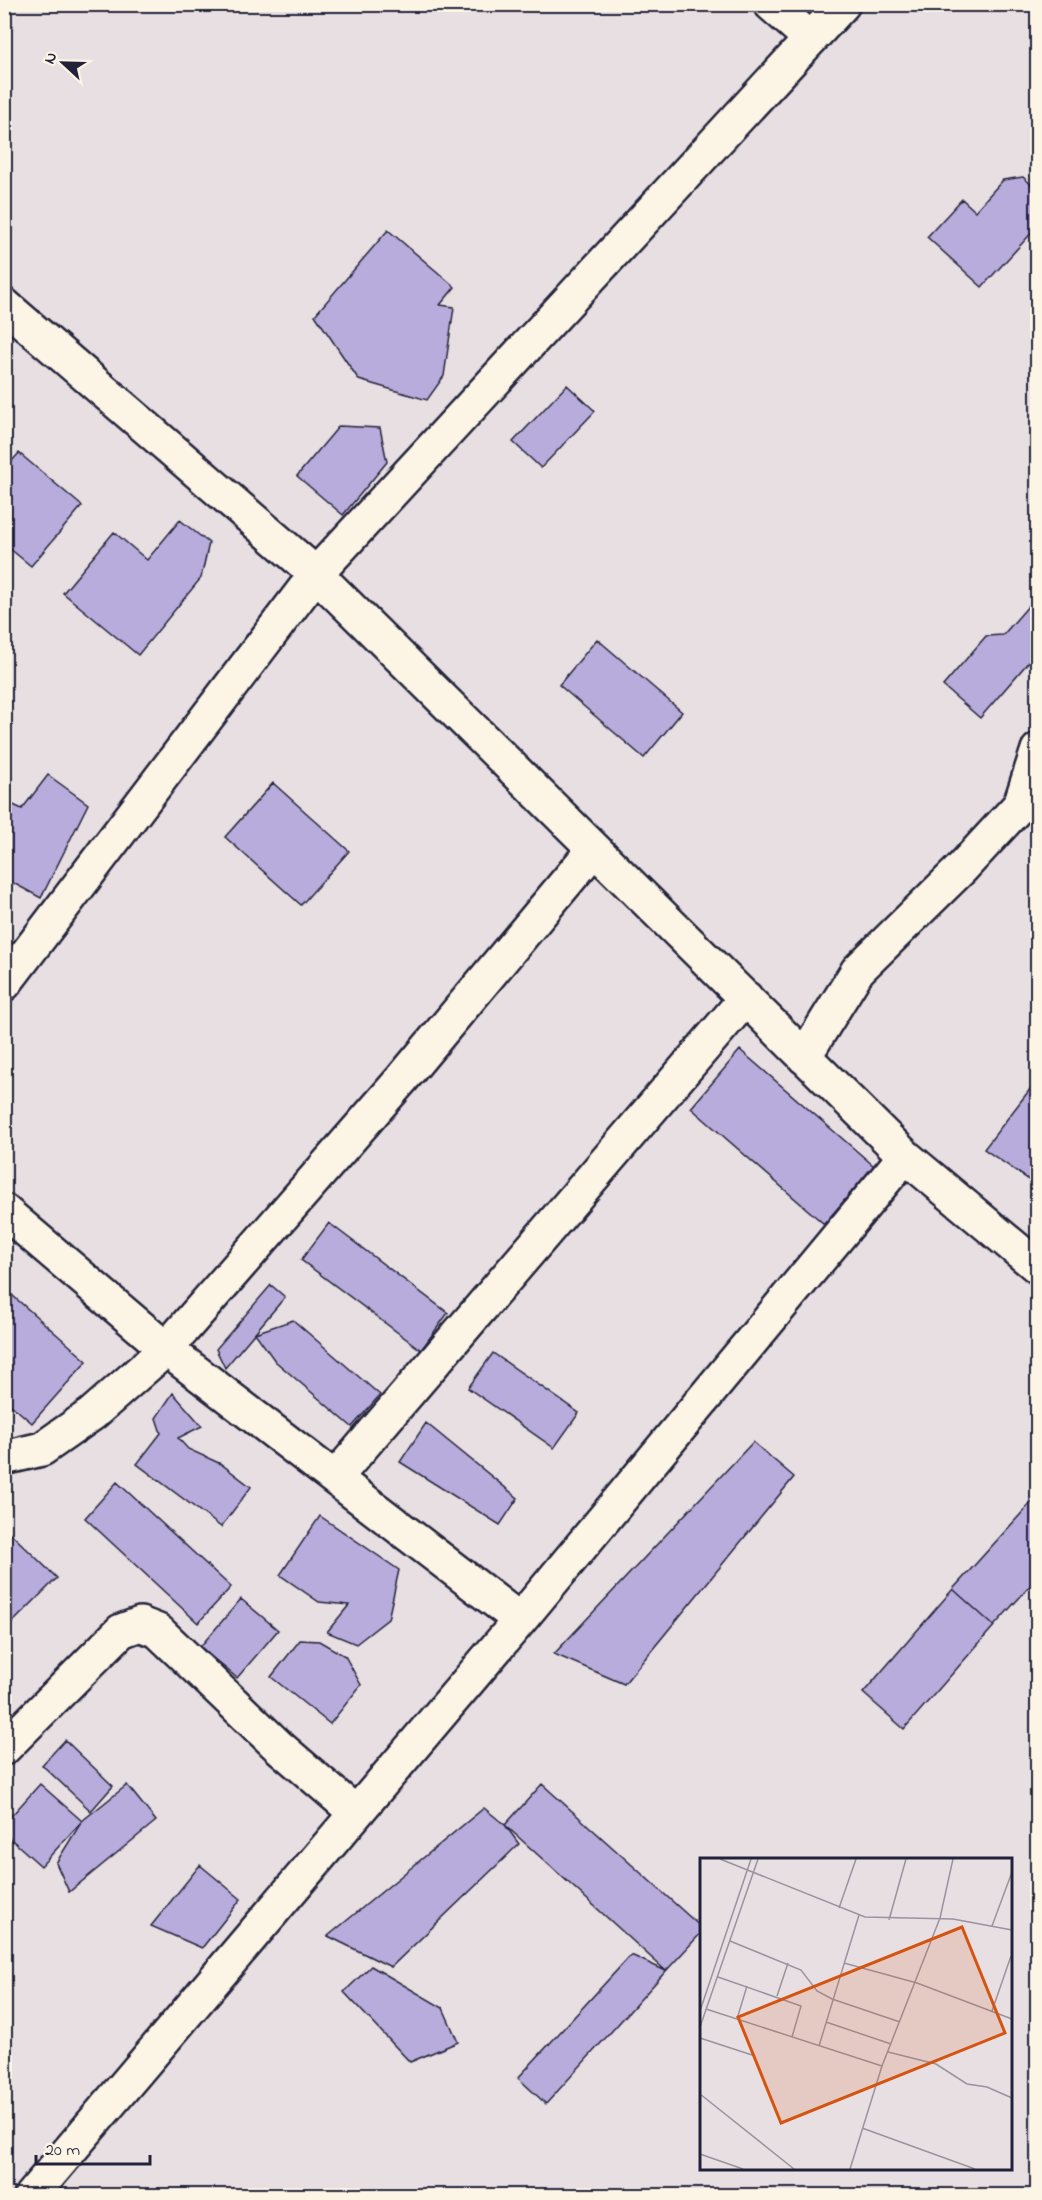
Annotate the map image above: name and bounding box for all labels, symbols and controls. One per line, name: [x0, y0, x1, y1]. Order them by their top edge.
north arrow: [33, 33, 93, 93]
text: N: [38, 48, 64, 68]
inset map: [700, 1858, 1012, 2170]
scale bar: [36, 2128, 150, 2166]
text: 20 m: [45, 2138, 80, 2164]

